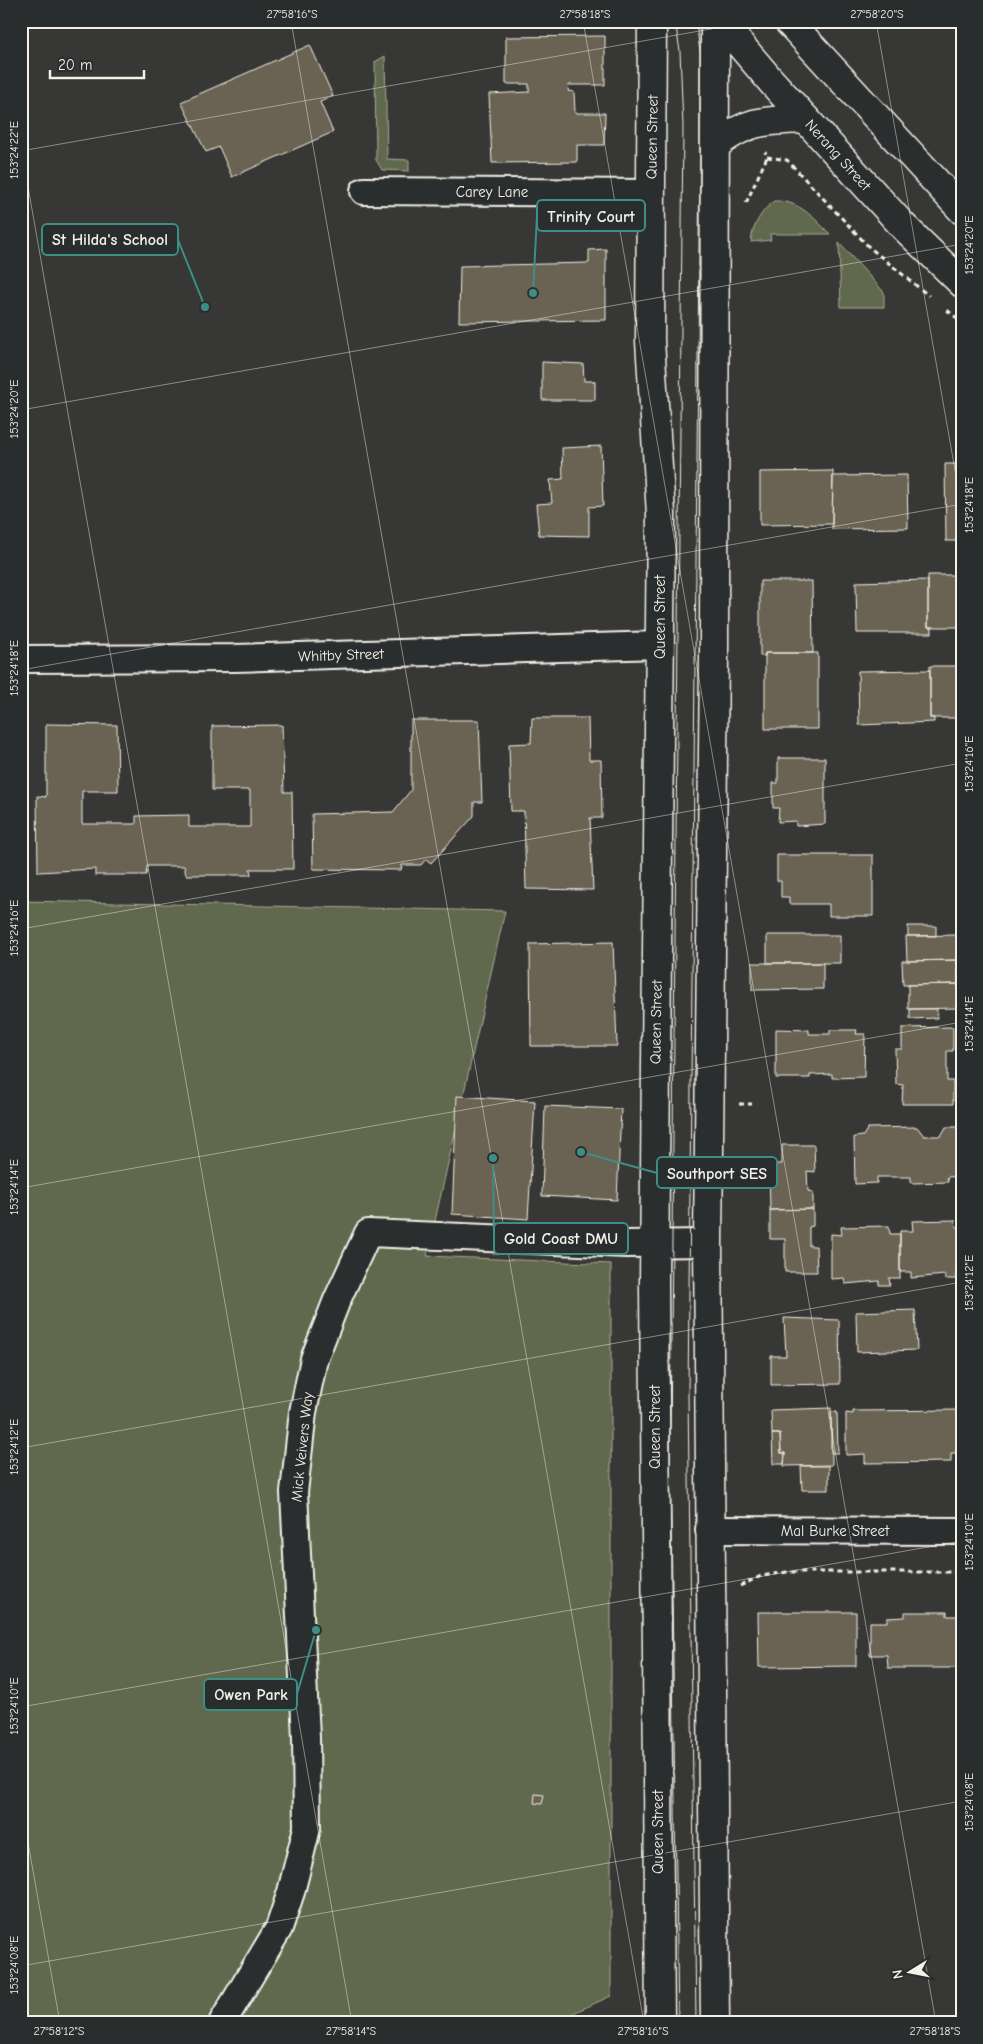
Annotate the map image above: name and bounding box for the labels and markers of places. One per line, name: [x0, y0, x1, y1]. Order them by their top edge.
callout: Trinity Court: [537, 200, 645, 231]
callout: St Hilda's School: [42, 224, 178, 255]
callout: Southport SES: [657, 1157, 777, 1188]
callout: Gold Coast DMU: [494, 1223, 628, 1254]
callout: Owen Park: [204, 1679, 297, 1710]

